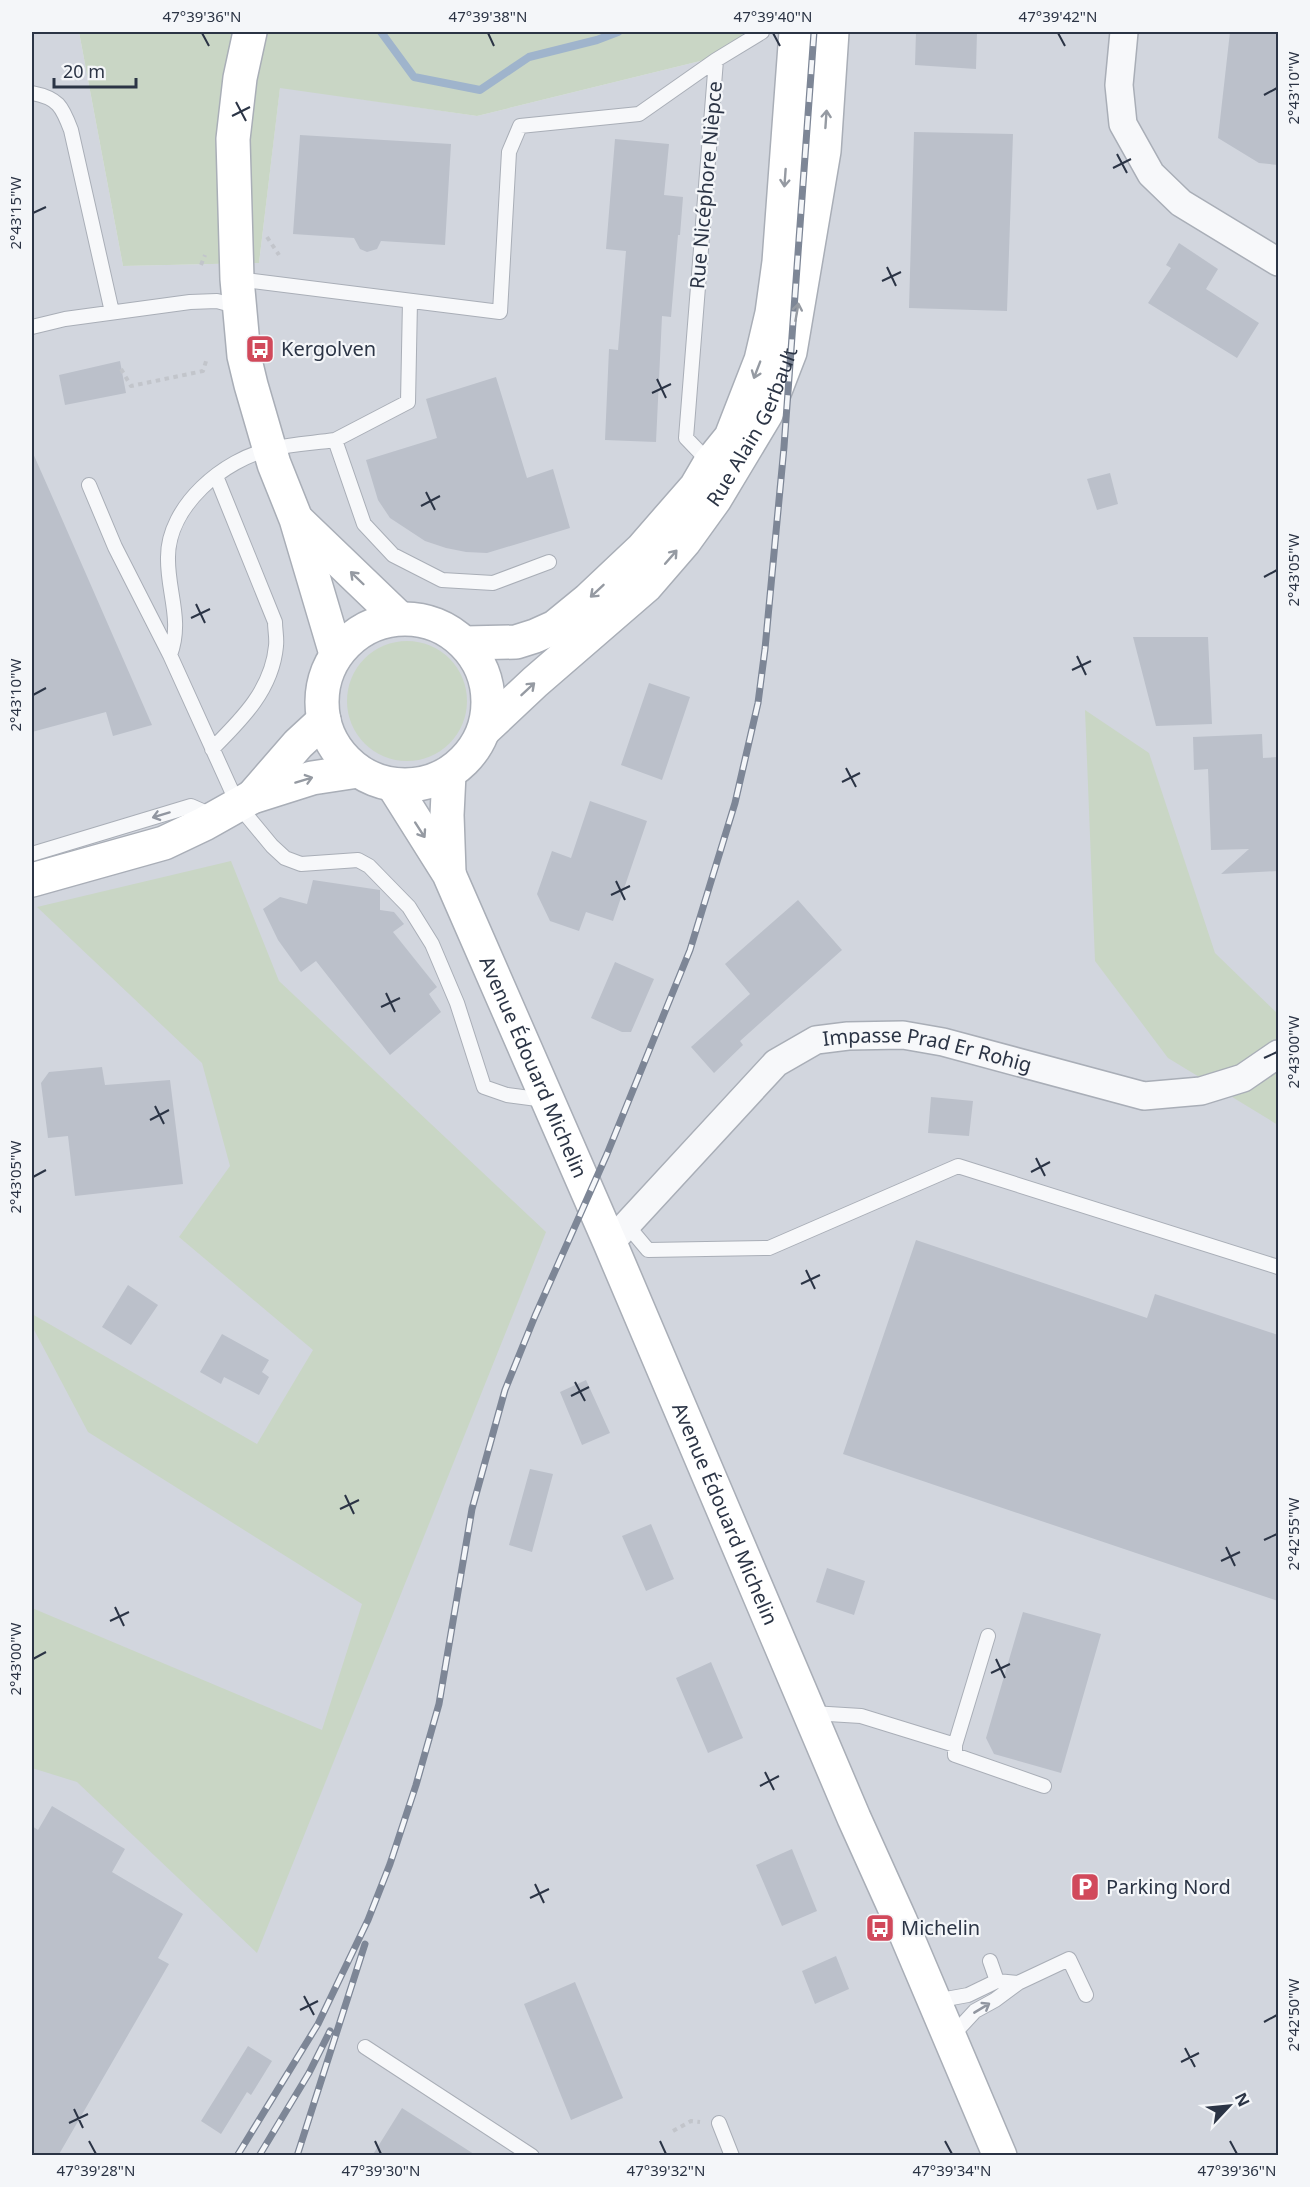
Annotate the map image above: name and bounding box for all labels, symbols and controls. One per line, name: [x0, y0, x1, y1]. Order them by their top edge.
text: 47°39'36"N: [163, 6, 241, 26]
text: 47°39'38"N: [449, 6, 527, 26]
text: 47°39'40"N: [734, 6, 812, 26]
text: 47°39'42"N: [1019, 6, 1097, 26]
scale bar: [54, 51, 136, 89]
text: 2°43'10"W: [1283, 51, 1303, 125]
text: 20 m: [63, 59, 105, 83]
street label: Rue Nicéphore Nièpce: [683, 80, 728, 290]
one-way arrow: [821, 110, 832, 129]
one-way arrow: [779, 167, 790, 187]
text: 2°43'15"W: [5, 176, 25, 250]
one-way arrow: [791, 302, 802, 322]
bus stop icon: Kergolven: [244, 333, 276, 365]
place label: Kergolven: [281, 335, 376, 362]
street label: Rue Alain Gerbault: [700, 346, 803, 512]
one-way arrow: [751, 360, 762, 379]
text: 2°43'05"W: [1283, 533, 1303, 607]
one-way arrow: [664, 550, 678, 565]
one-way arrow: [349, 571, 364, 585]
one-way arrow: [590, 584, 605, 598]
text: 2°43'10"W: [5, 658, 25, 732]
one-way arrow: [520, 682, 535, 696]
one-way arrow: [294, 774, 313, 785]
one-way arrow: [152, 810, 171, 821]
one-way arrow: [414, 821, 427, 838]
street label: Avenue Édouard Michelin: [474, 952, 594, 1182]
text: 2°43'00"W: [1283, 1015, 1303, 1089]
street label: Impasse Prad Er Rohig: [821, 1021, 1035, 1078]
text: 2°43'05"W: [5, 1140, 25, 1214]
street label: Avenue Édouard Michelin: [666, 1398, 785, 1629]
text: 2°42'55"W: [1283, 1497, 1303, 1571]
text: 2°43'00"W: [5, 1622, 25, 1696]
parking icon: Parking Nord: [1069, 1871, 1101, 1903]
place label: Parking Nord: [1106, 1873, 1231, 1900]
bus stop icon: Michelin: [864, 1912, 896, 1944]
place label: Michelin: [901, 1914, 980, 1941]
text: 2°42'50"W: [1283, 1978, 1303, 2052]
one-way arrow: [973, 2001, 990, 2013]
north arrow: [1199, 2076, 1259, 2136]
text: N: [1230, 2089, 1255, 2110]
text: 47°39'28"N: [57, 2160, 135, 2180]
text: 47°39'30"N: [342, 2160, 420, 2180]
text: 47°39'32"N: [627, 2160, 705, 2180]
text: 47°39'34"N: [913, 2160, 991, 2180]
text: 47°39'36"N: [1198, 2160, 1276, 2180]

